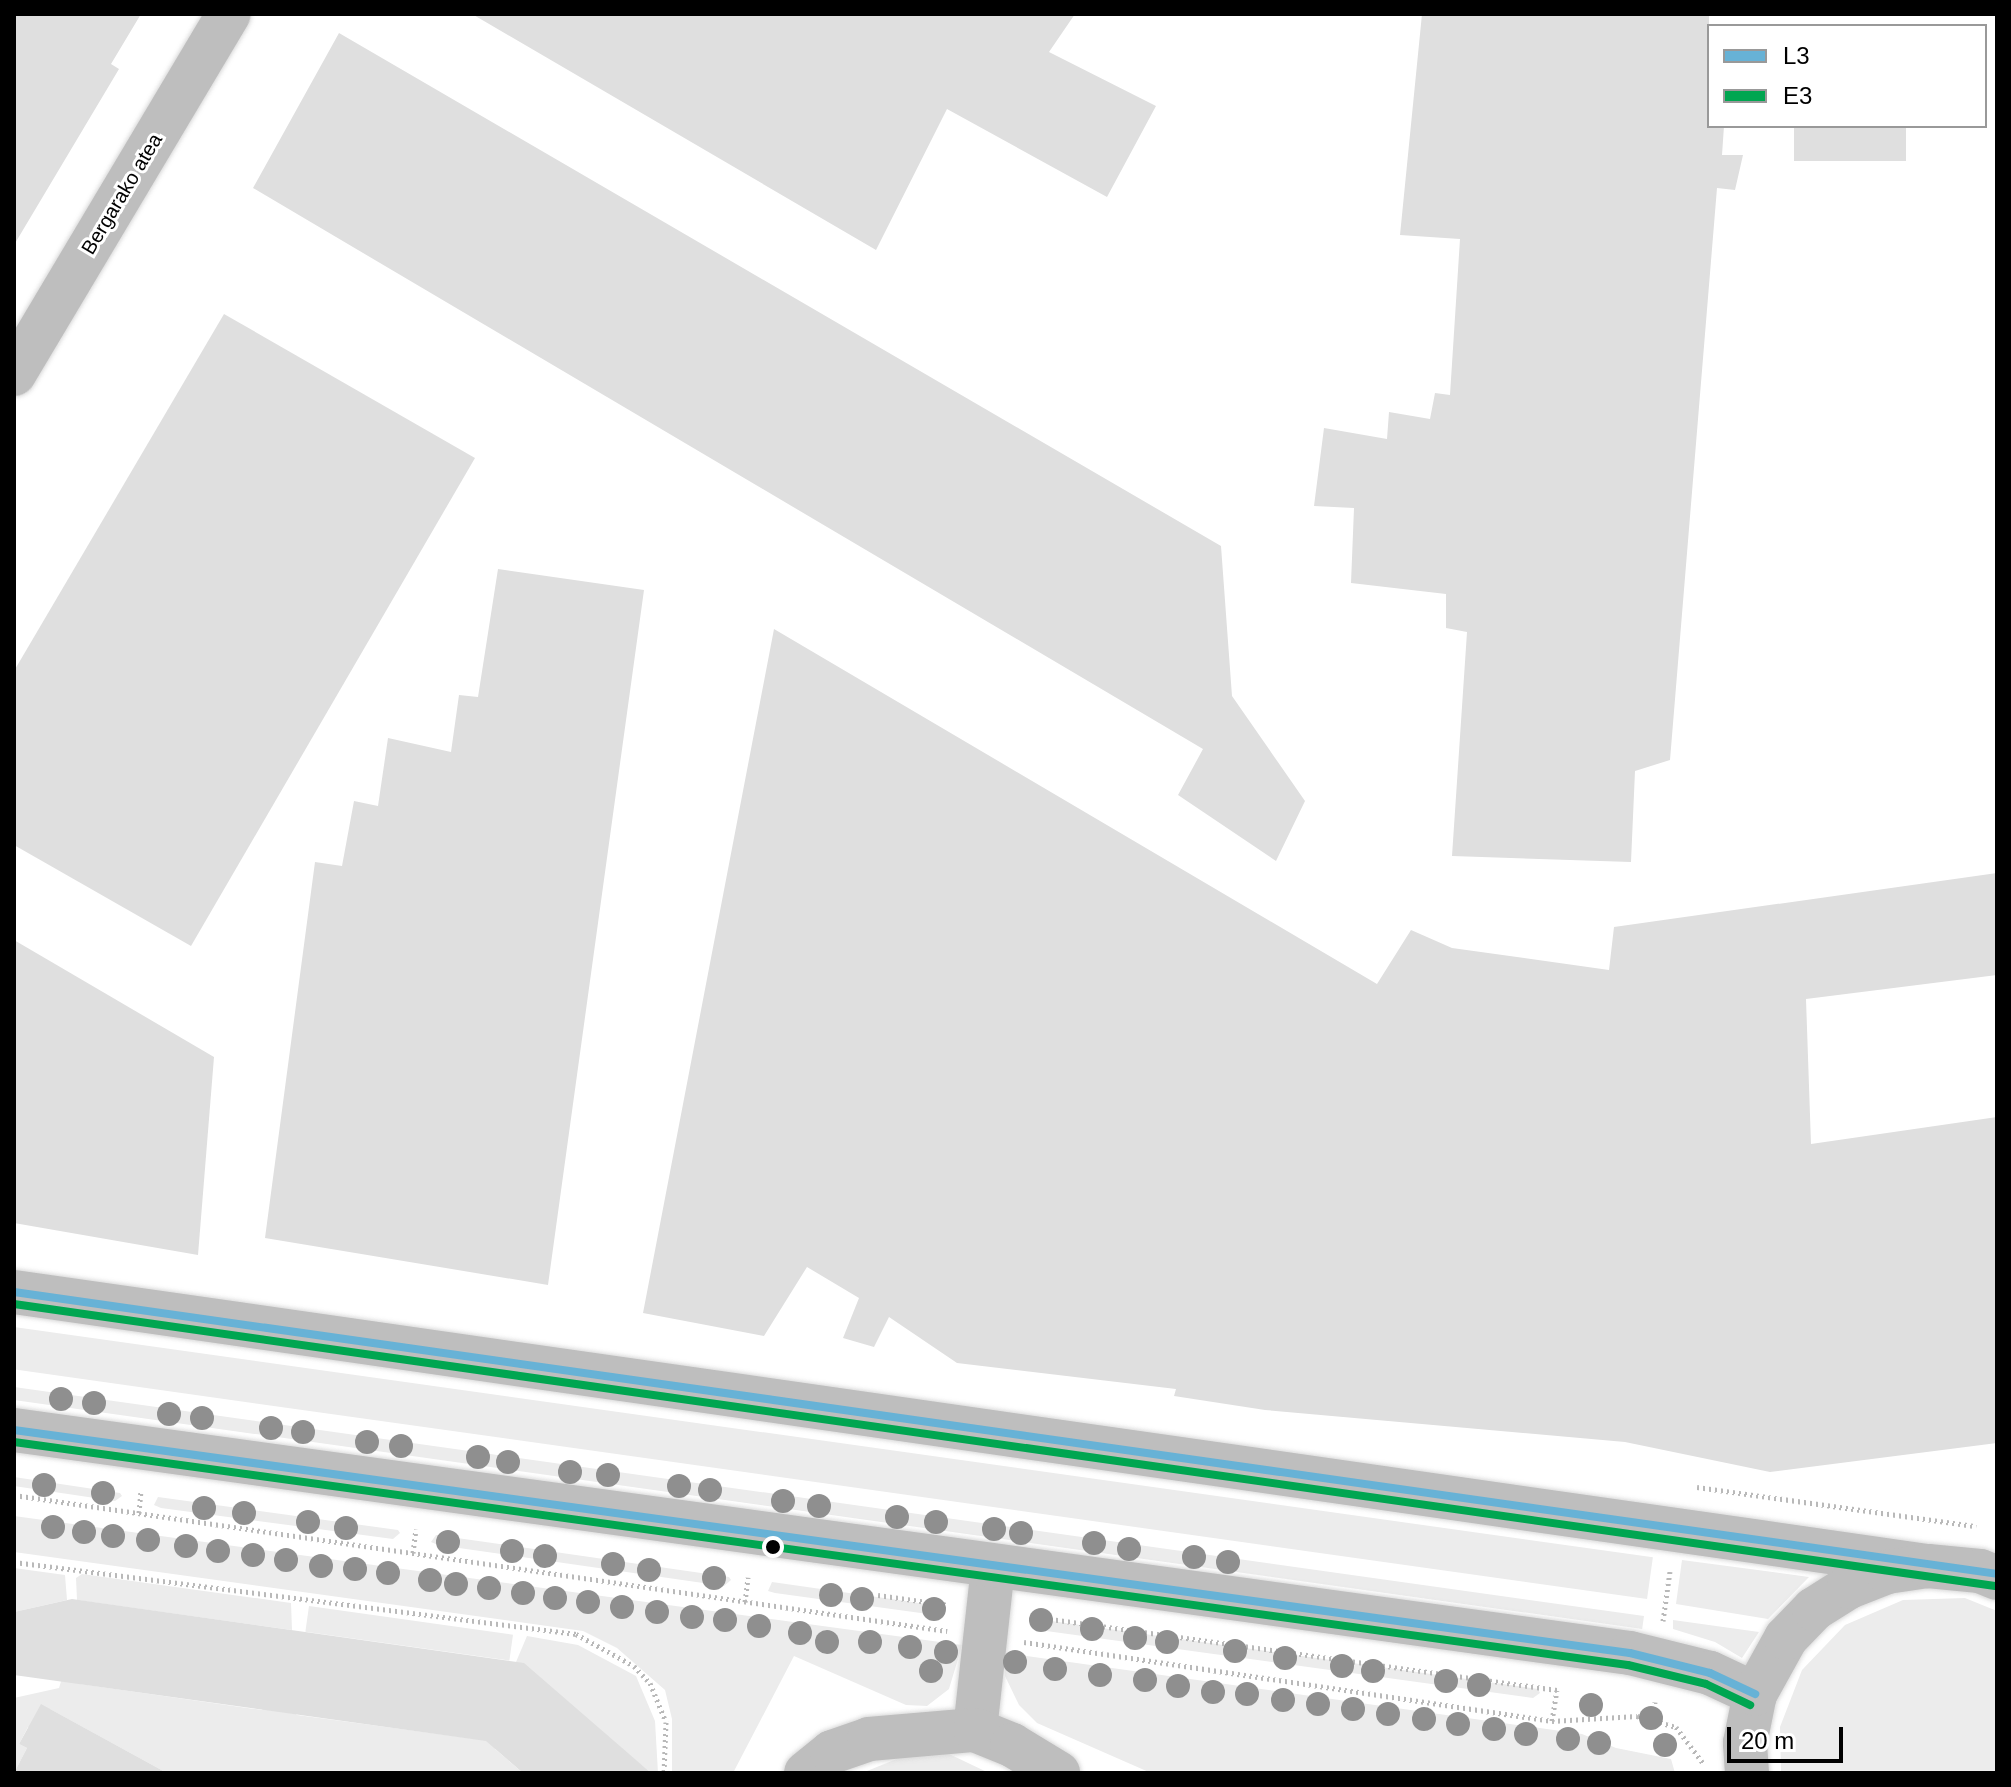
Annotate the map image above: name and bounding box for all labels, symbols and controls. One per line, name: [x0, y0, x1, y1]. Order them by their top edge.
legend: [1707, 24, 1987, 128]
text: L3: [1783, 42, 1810, 69]
text: E3: [1783, 82, 1812, 109]
street label: Bergarako atea: [76, 129, 168, 259]
unlabelled marker: [765, 1539, 781, 1555]
scale bar: [1731, 1711, 1847, 1761]
text: 20 m: [1741, 1727, 1794, 1754]

